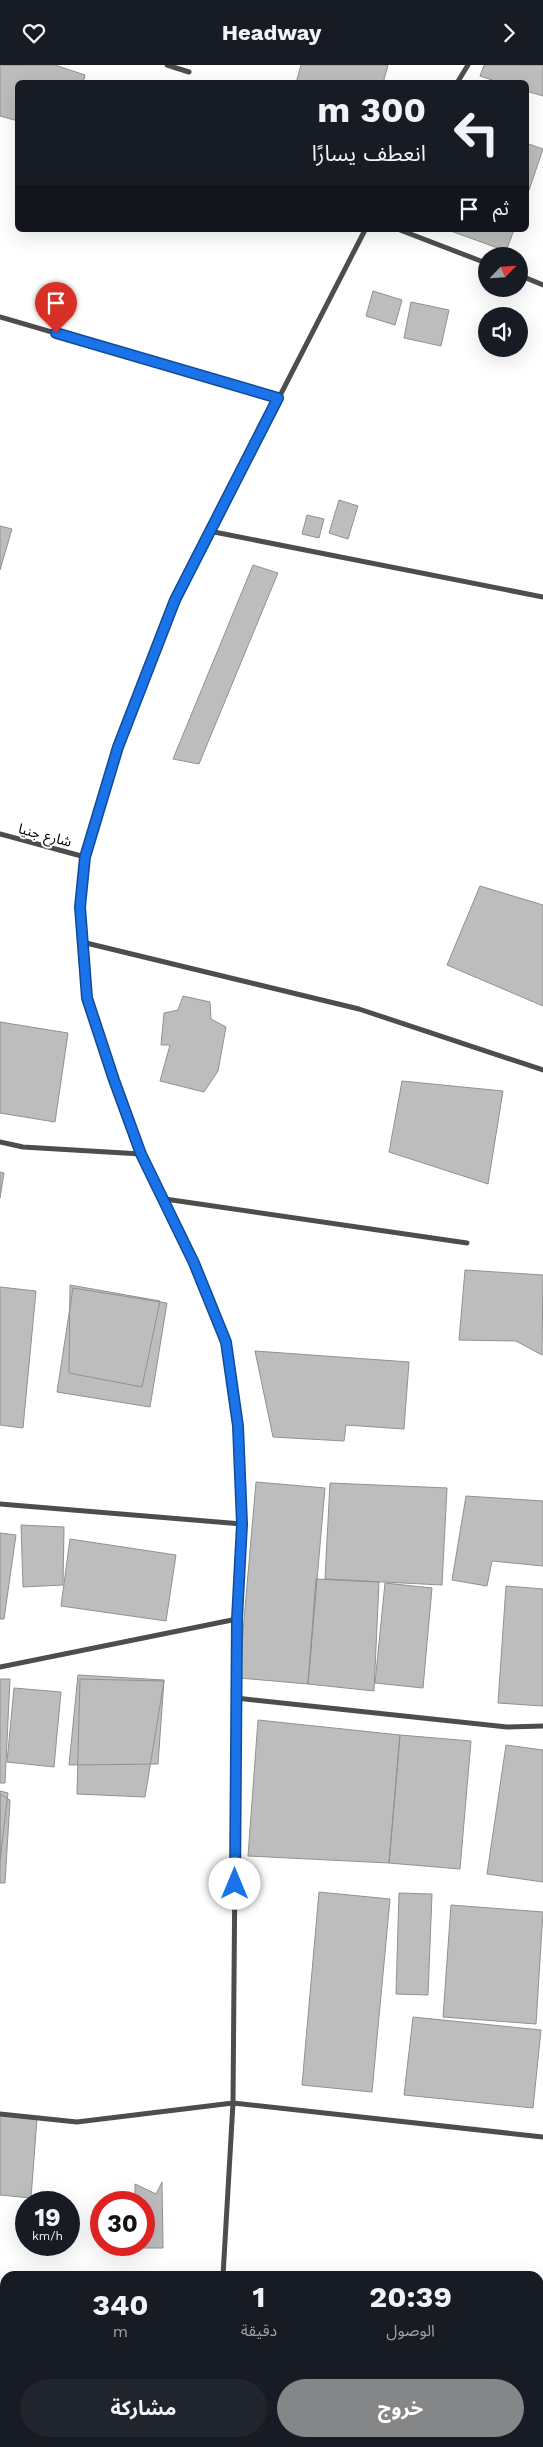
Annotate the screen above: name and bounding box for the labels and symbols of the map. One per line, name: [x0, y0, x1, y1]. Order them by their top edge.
north arrow: [478, 247, 528, 297]
pin: [35, 282, 77, 333]
street label: شارع جنيا: [16, 820, 73, 853]
position arrow: [208, 1857, 260, 1909]
speed limit sign: 30: [90, 2191, 155, 2256]

